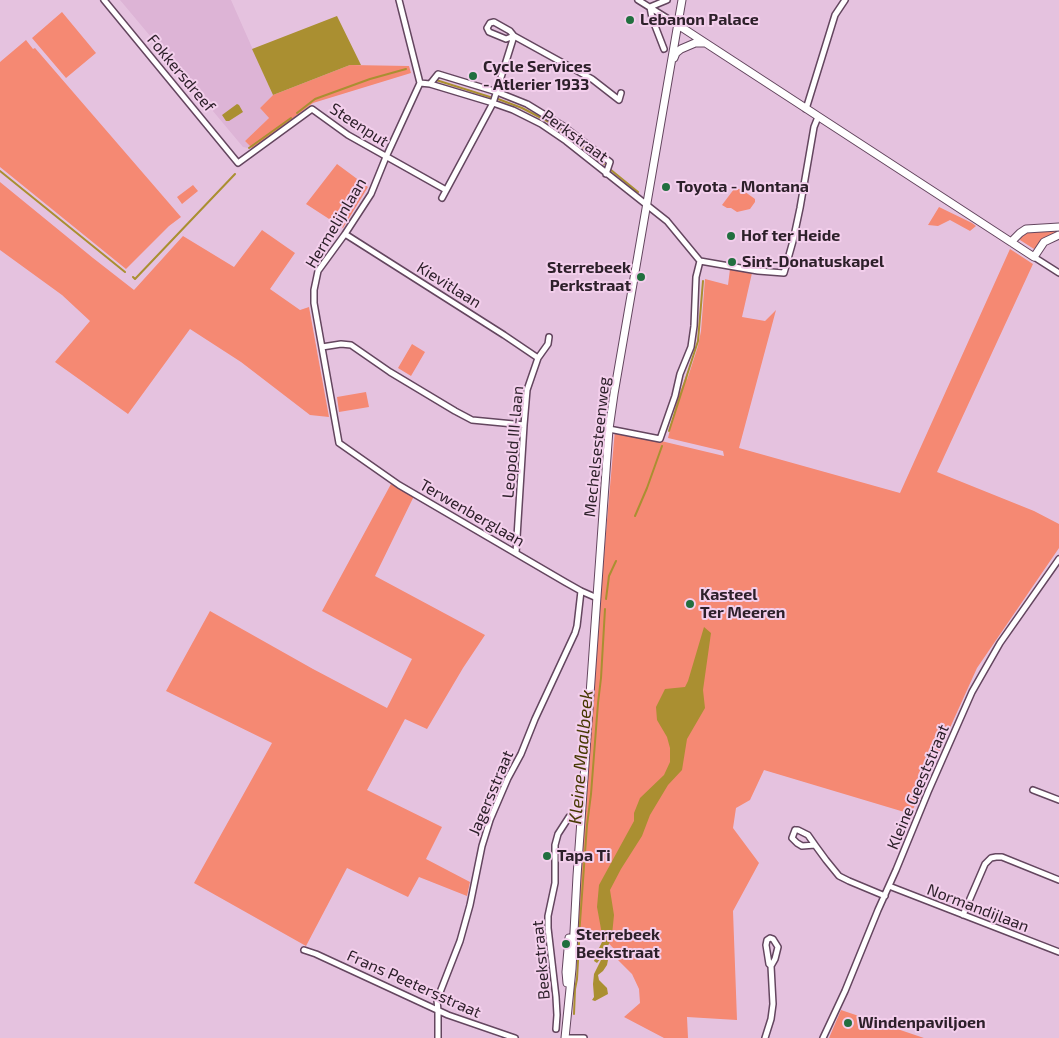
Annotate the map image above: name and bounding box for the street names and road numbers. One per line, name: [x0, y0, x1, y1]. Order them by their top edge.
street label: Fokkersdreef: [143, 30, 219, 116]
street label: Steenput: [326, 99, 392, 151]
street label: Perkstraat: [538, 106, 612, 166]
street label: Hermelijnlaan: [302, 174, 370, 272]
street label: Kievitlaan: [413, 258, 485, 312]
street label: Mechelsesteenweg: [580, 376, 614, 518]
street label: Leopold III-laan: [499, 385, 527, 499]
street label: Terwenberglaan: [416, 475, 528, 551]
street label: Kleine Geeststraat: [883, 722, 953, 852]
street label: Jagersstraat: [464, 748, 518, 838]
street label: Normandijlaan: [924, 880, 1032, 936]
street label: Beekstraat: [528, 920, 554, 1000]
street label: Frans Peetersstraat: [344, 946, 484, 1022]

